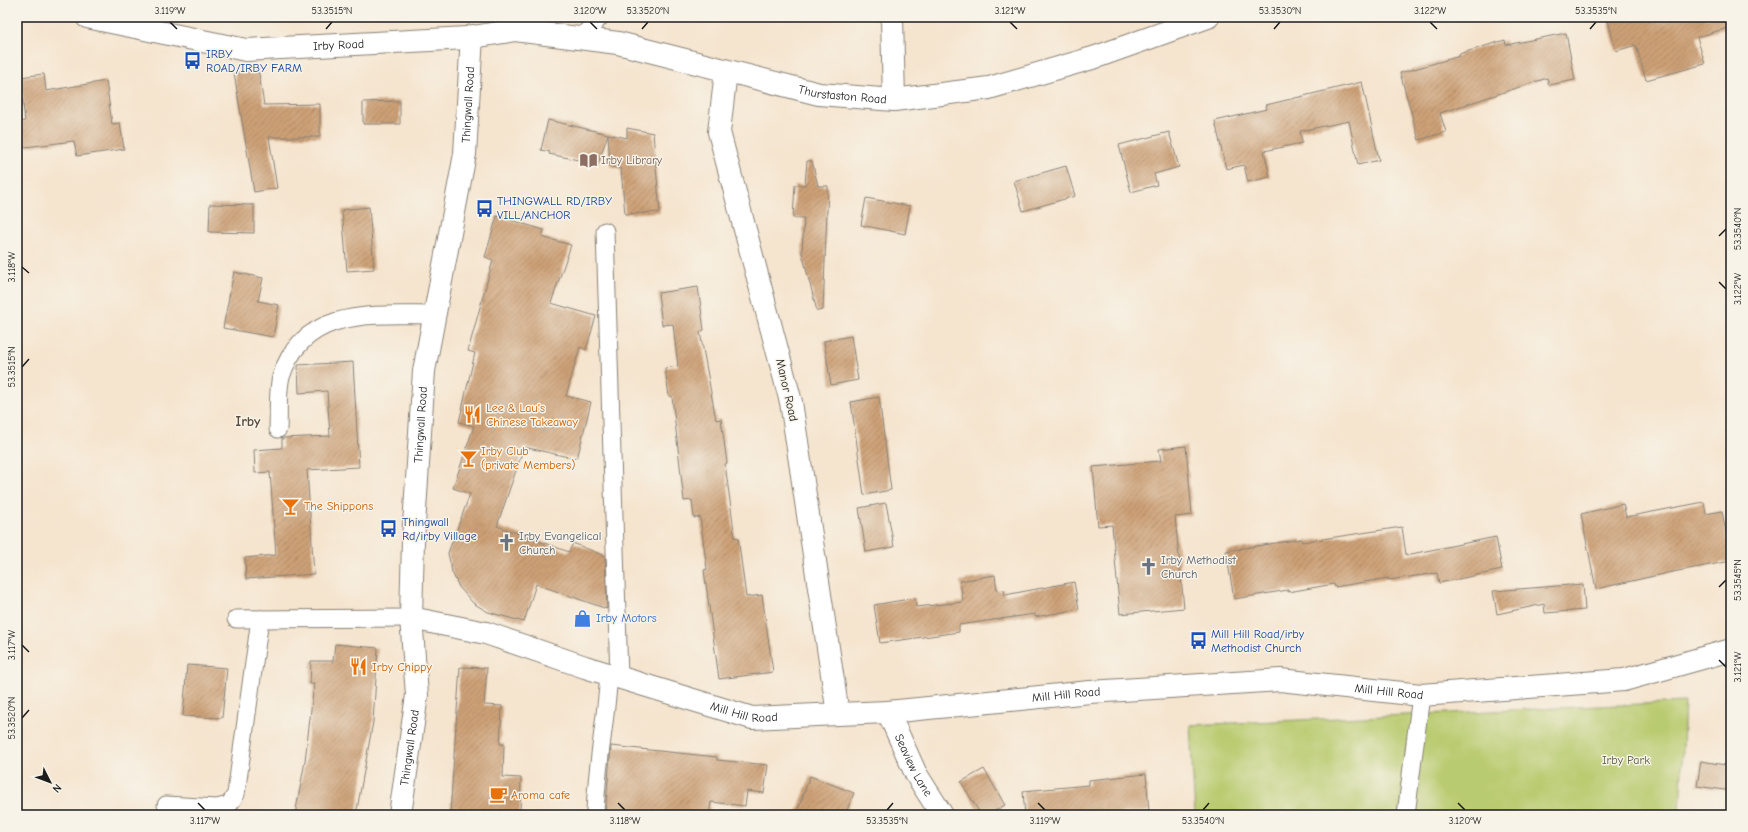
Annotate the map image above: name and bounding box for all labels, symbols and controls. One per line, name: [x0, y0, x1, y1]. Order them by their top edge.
text: 3.119°W: [155, 5, 186, 17]
text: 53.3515°N: [312, 5, 352, 17]
text: 3.120°W: [573, 5, 607, 17]
text: 53.3520°N: [627, 5, 669, 17]
text: 3.121°W: [995, 5, 1026, 17]
text: 53.3530°N: [1259, 5, 1301, 17]
text: 3.122°W: [1414, 5, 1446, 17]
text: 53.3535°N: [1575, 5, 1617, 17]
street label: Irby Road: [313, 37, 364, 53]
place label: IRBY ROAD/IRBY FARM: [206, 47, 302, 75]
bus stop icon: IRBY ROAD/IRBY FARM: [183, 51, 203, 71]
street label: Thingwall Road: [459, 66, 477, 144]
street label: Thurstaston Road: [797, 82, 887, 106]
library icon: Irby Library: [578, 150, 598, 170]
place label: Irby Library: [601, 153, 663, 167]
place label: THINGWALL RD/IRBY VILL/ANCHOR: [497, 194, 613, 222]
bus stop icon: THINGWALL RD/IRBY VILL/ANCHOR: [474, 198, 494, 218]
text: 53.3540°N: [1732, 208, 1744, 250]
text: 3.118°W: [6, 251, 18, 282]
text: 3.122°W: [1732, 273, 1744, 305]
text: 53.3515°N: [6, 347, 18, 387]
street label: Manor Road: [773, 357, 801, 423]
street label: Thingwall Road: [411, 386, 430, 464]
place label: Lee & Lau's Chinese Takeaway: [486, 401, 578, 429]
restaurant icon: Lee & Lau's Chinese Takeaway: [463, 405, 483, 425]
district label: Irby: [236, 413, 261, 430]
place label: Irby Club (private Members): [481, 444, 575, 472]
bar icon: Irby Club (private Members): [458, 448, 478, 468]
bar icon: The Shippons: [281, 496, 301, 516]
place label: The Shippons: [304, 499, 373, 513]
place label: Thingwall Rd/irby Village: [402, 515, 477, 543]
bus stop icon: Thingwall Rd/irby Village: [379, 519, 399, 539]
place label: Irby Evangelical Church: [519, 529, 601, 557]
church icon: Irby Evangelical Church: [496, 533, 516, 553]
place label: Irby Methodist Church: [1161, 553, 1237, 581]
church icon: Irby Methodist Church: [1138, 557, 1158, 577]
text: 53.3545°N: [1732, 559, 1744, 601]
shop icon: Irby Motors: [573, 608, 593, 628]
place label: Irby Motors: [596, 611, 657, 625]
place label: Mill Hill Road/irby Methodist Church: [1211, 627, 1305, 655]
text: 3.117°W: [6, 629, 18, 660]
bus stop icon: Mill Hill Road/irby Methodist Church: [1188, 631, 1208, 651]
text: 3.121°W: [1732, 651, 1744, 682]
restaurant icon: Irby Chippy: [349, 657, 369, 677]
place label: Irby Chippy: [372, 660, 432, 674]
street label: Mill Hill Road: [1354, 681, 1424, 702]
street label: Mill Hill Road: [1031, 684, 1101, 705]
text: 53.3520°N: [6, 697, 18, 739]
street label: Mill Hill Road: [709, 699, 778, 725]
street label: Thingwall Road: [397, 709, 422, 787]
street label: Seaview Lane: [892, 732, 935, 799]
park label: Irby Park: [1602, 753, 1650, 767]
north arrow: [30, 762, 70, 802]
text: N: [50, 781, 64, 795]
cafe icon: Aroma cafe: [488, 785, 508, 805]
place label: Aroma cafe: [511, 788, 570, 802]
text: 3.117°W: [190, 815, 221, 827]
text: 3.118°W: [610, 815, 641, 827]
text: 53.3535°N: [866, 815, 908, 827]
text: 3.119°W: [1030, 815, 1061, 827]
text: 53.3540°N: [1182, 815, 1224, 827]
text: 3.120°W: [1448, 815, 1482, 827]

